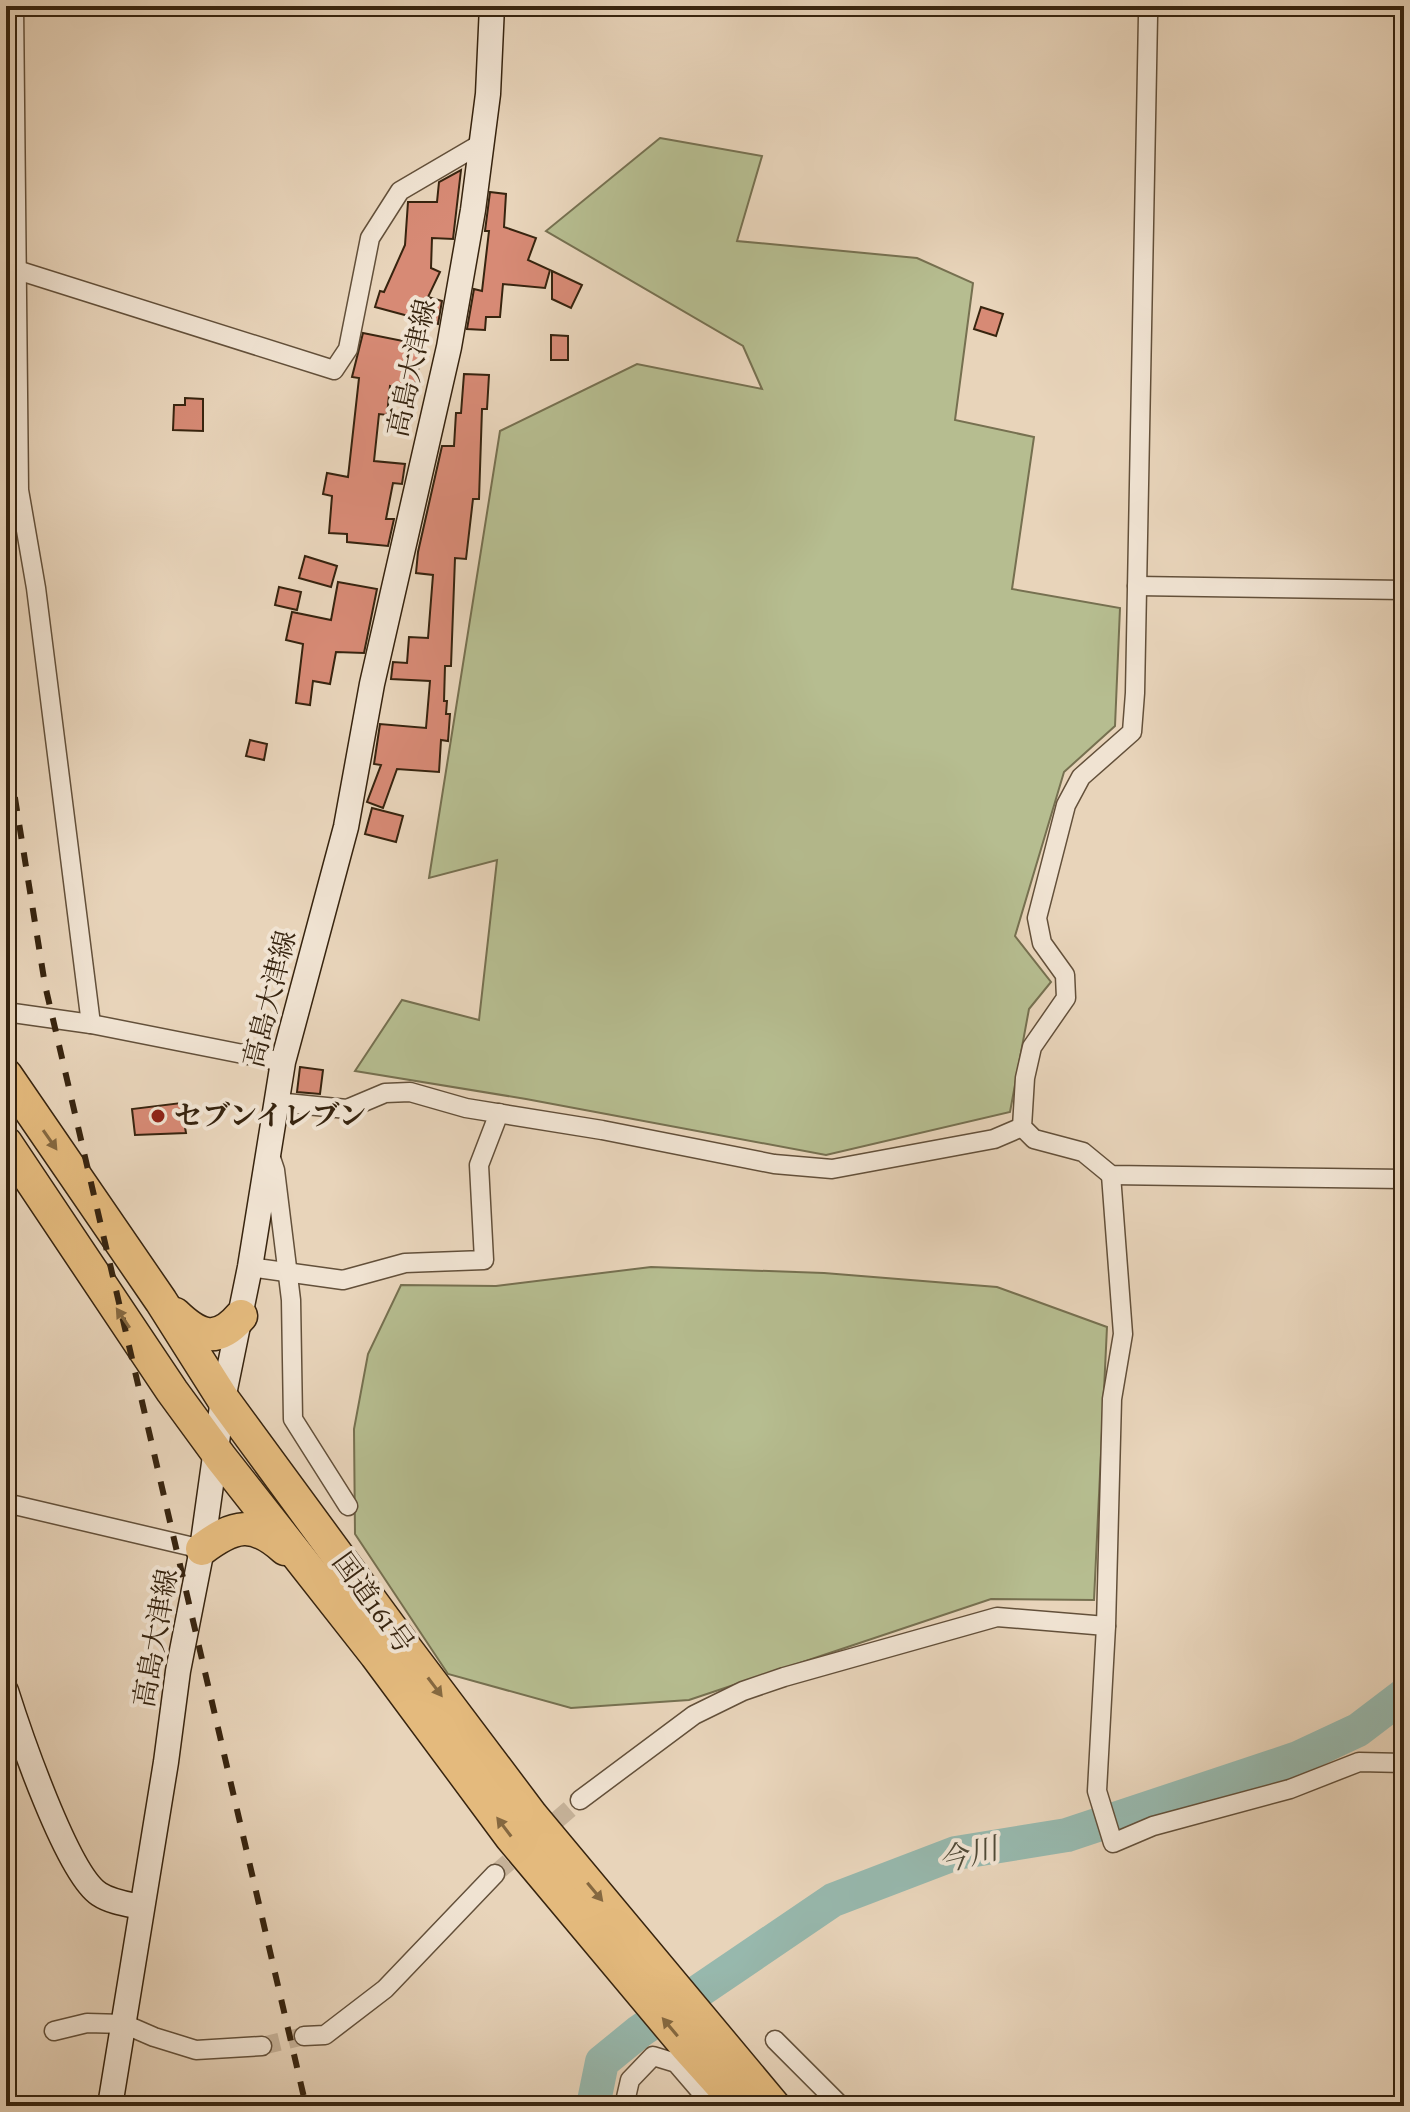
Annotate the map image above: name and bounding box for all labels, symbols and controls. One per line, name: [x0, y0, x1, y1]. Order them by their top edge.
street label: 高島大津線: [379, 296, 445, 440]
street label: 高島大津線: [235, 926, 305, 1072]
place label: セブンイレブン: [174, 1097, 366, 1135]
marker: セブンイレブン: [149, 1107, 167, 1125]
one-way arrow: [42, 1129, 57, 1150]
one-way arrow: [116, 1307, 131, 1328]
street label: 国道161号: [324, 1545, 422, 1661]
street label: 高島大津線: [125, 1566, 187, 1710]
one-way arrow: [427, 1677, 443, 1698]
one-way arrow: [496, 1817, 512, 1837]
water label: 今川: [934, 1828, 1005, 1882]
one-way arrow: [586, 1882, 603, 1902]
one-way arrow: [662, 2017, 679, 2037]

